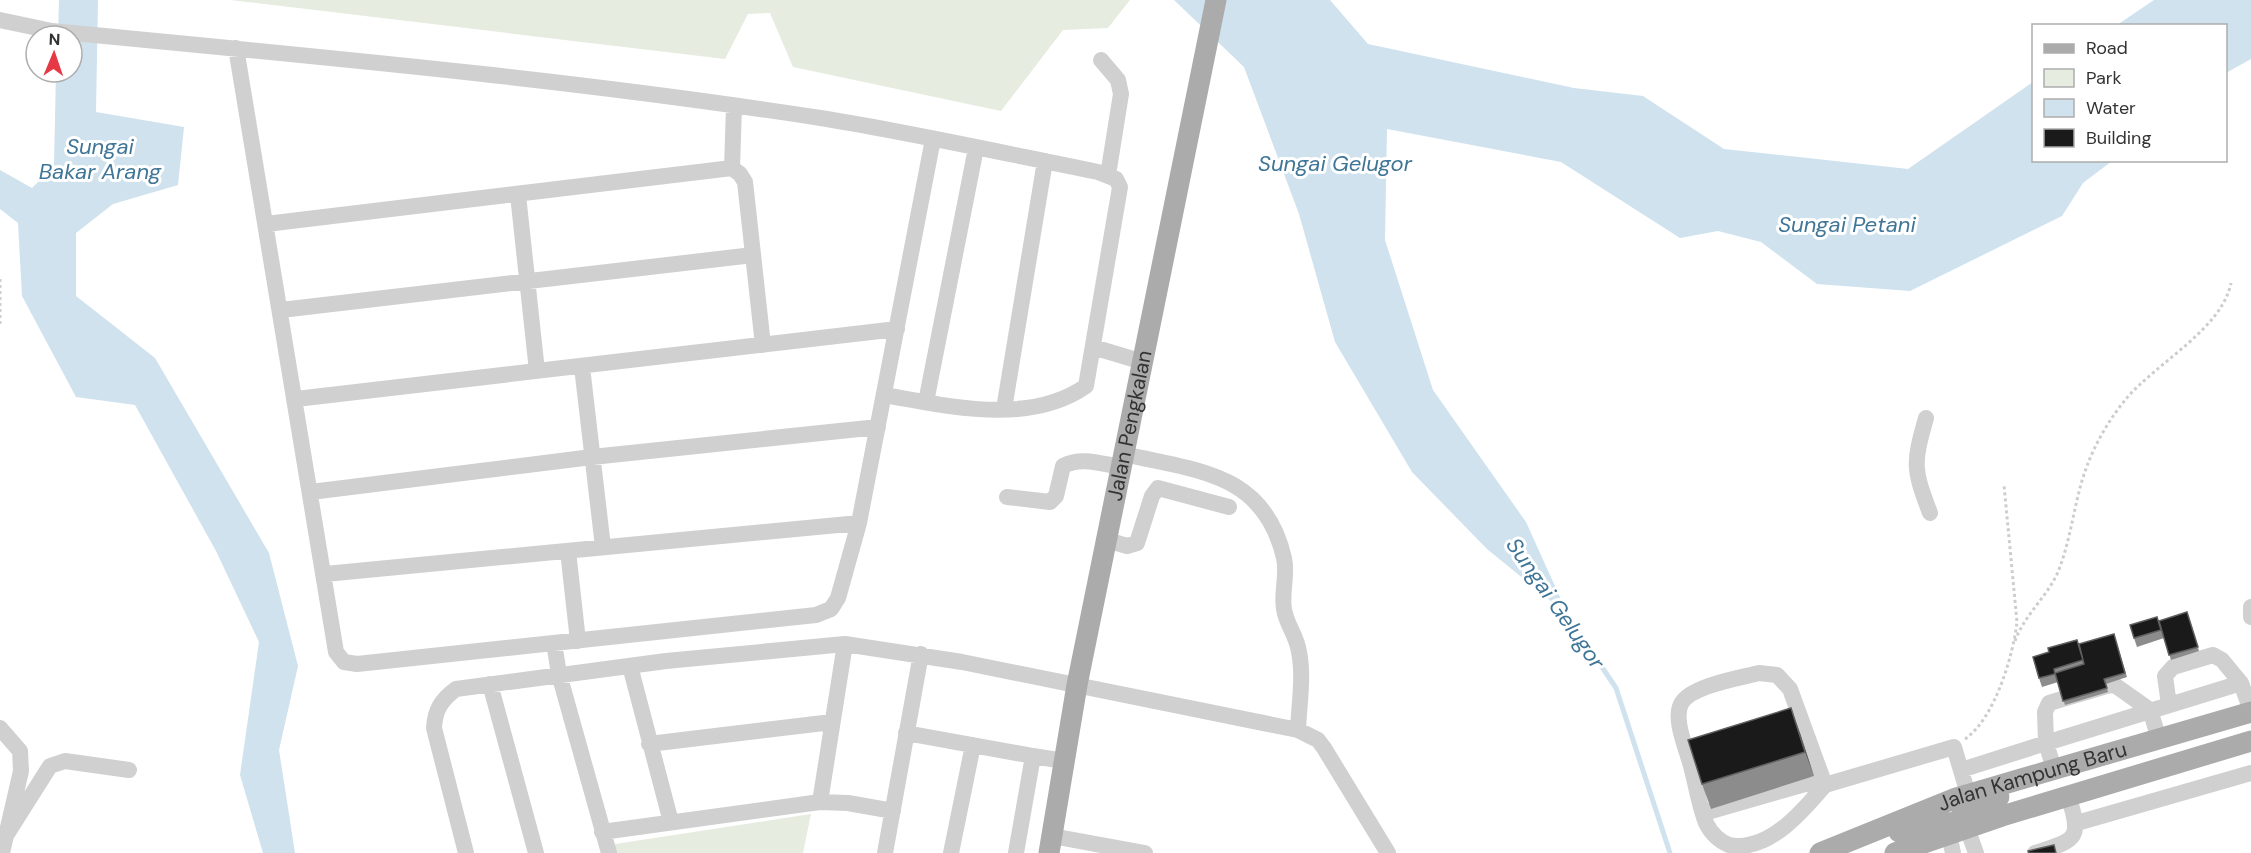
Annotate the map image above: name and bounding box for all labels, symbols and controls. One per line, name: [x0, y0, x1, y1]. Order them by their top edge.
north arrow: [24, 24, 84, 84]
legend: [2032, 24, 2227, 162]
text: N: [48, 29, 61, 50]
text: Road: [2086, 36, 2128, 60]
text: Park: [2086, 66, 2122, 90]
text: Water: [2086, 96, 2136, 120]
text: Building: [2086, 126, 2151, 150]
water label: Sungai Bakar Arang: [39, 132, 162, 186]
water label: Sungai Gelugor: [1258, 149, 1413, 178]
water label: Sungai Petani: [1778, 210, 1916, 239]
street label: Jalan Pengkalan: [1101, 348, 1159, 503]
water label: Sungai Gelugor: [1500, 532, 1612, 675]
street label: Jalan Kampung Baru: [1933, 735, 2130, 818]

